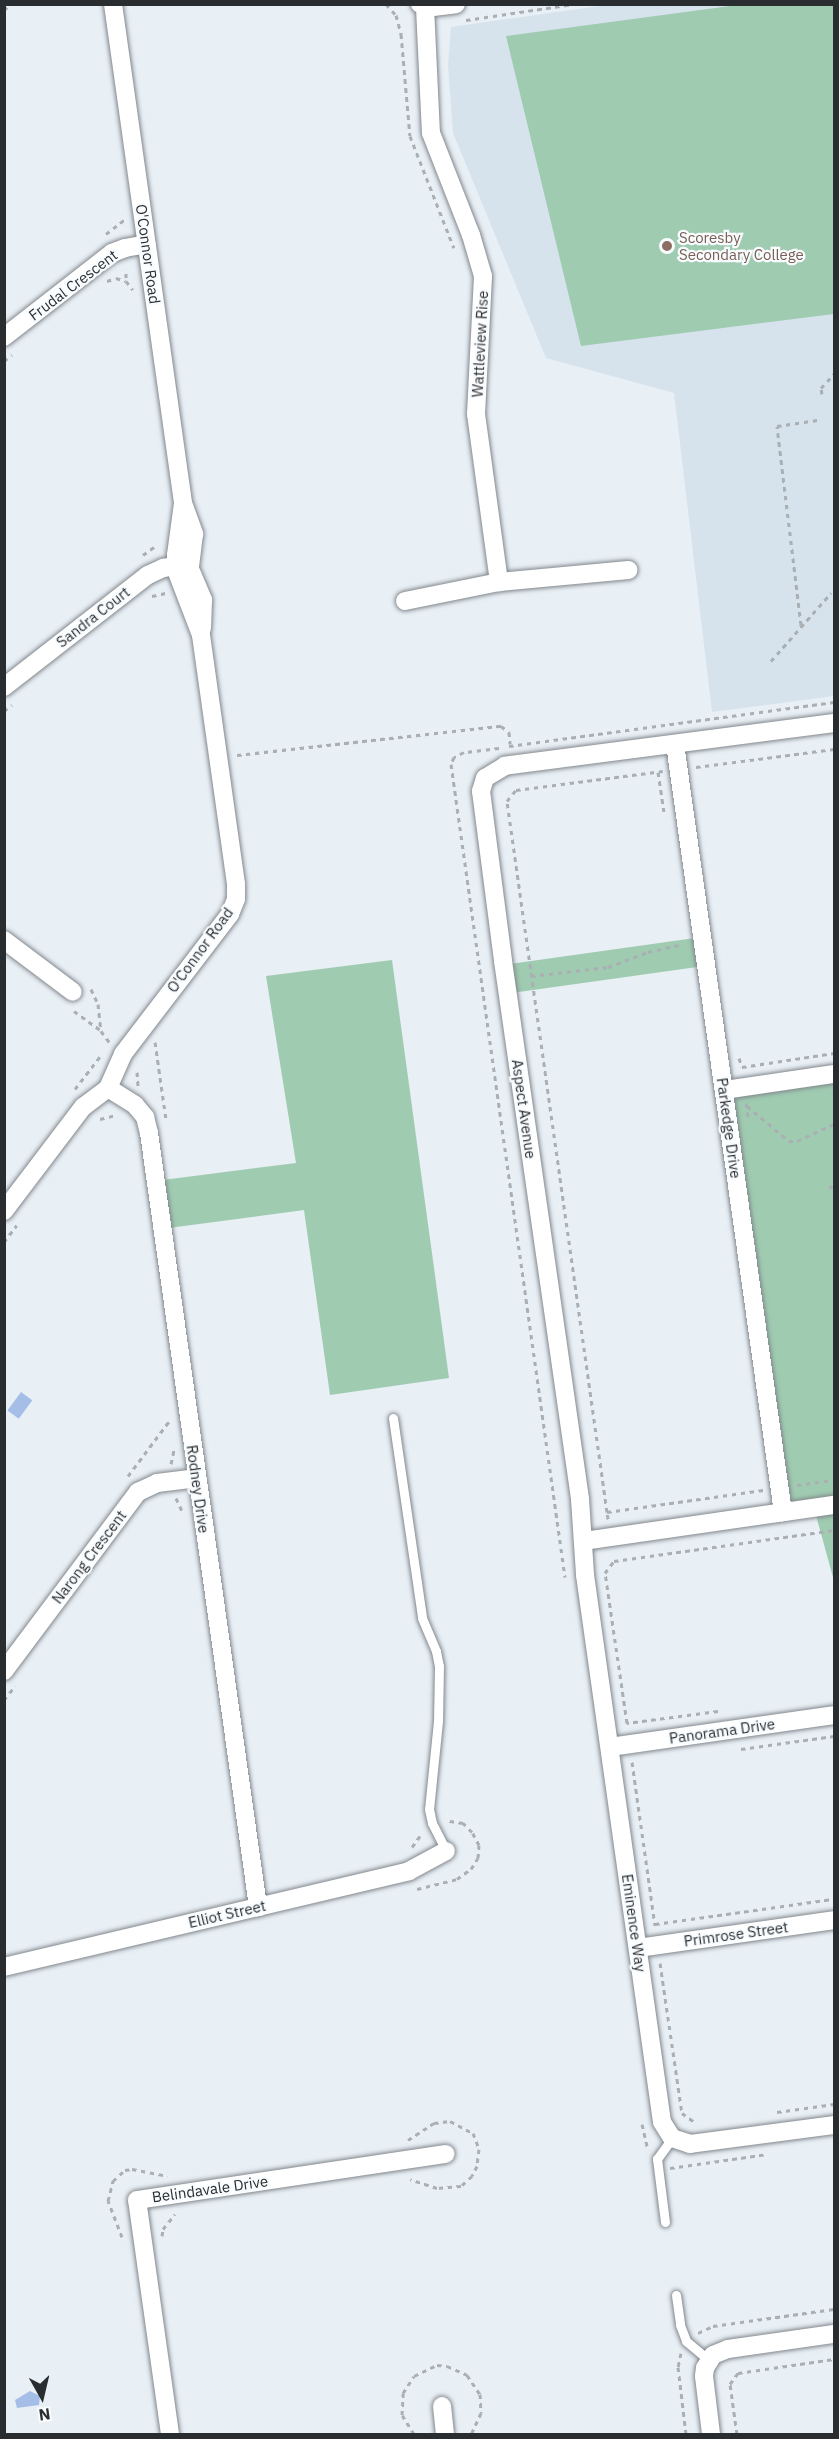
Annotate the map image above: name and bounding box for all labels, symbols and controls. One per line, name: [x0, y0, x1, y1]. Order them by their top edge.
street label: O'Connor Road: [132, 203, 164, 305]
place label: Scoresby Secondary College: [679, 228, 804, 263]
marker: Scoresby Secondary College: [660, 239, 674, 253]
street label: Frudal Crescent: [25, 246, 121, 324]
street label: Wattleview Rise: [468, 290, 492, 398]
street label: Sandra Court: [53, 583, 133, 651]
street label: O'Connor Road: [163, 904, 237, 996]
street label: Aspect Avenue: [508, 1058, 540, 1160]
street label: Parkedge Drive: [713, 1077, 745, 1179]
street label: Rodney Drive: [183, 1444, 213, 1534]
street label: Narong Crescent: [48, 1507, 130, 1607]
street label: Panorama Drive: [668, 1715, 776, 1747]
street label: Eminence Way: [618, 1873, 650, 1973]
street label: Elliot Street: [187, 1896, 267, 1932]
street label: Primrose Street: [683, 1918, 789, 1950]
street label: Belindavale Drive: [151, 2172, 269, 2206]
north arrow: [12, 2367, 72, 2427]
text: N: [37, 2404, 52, 2426]

